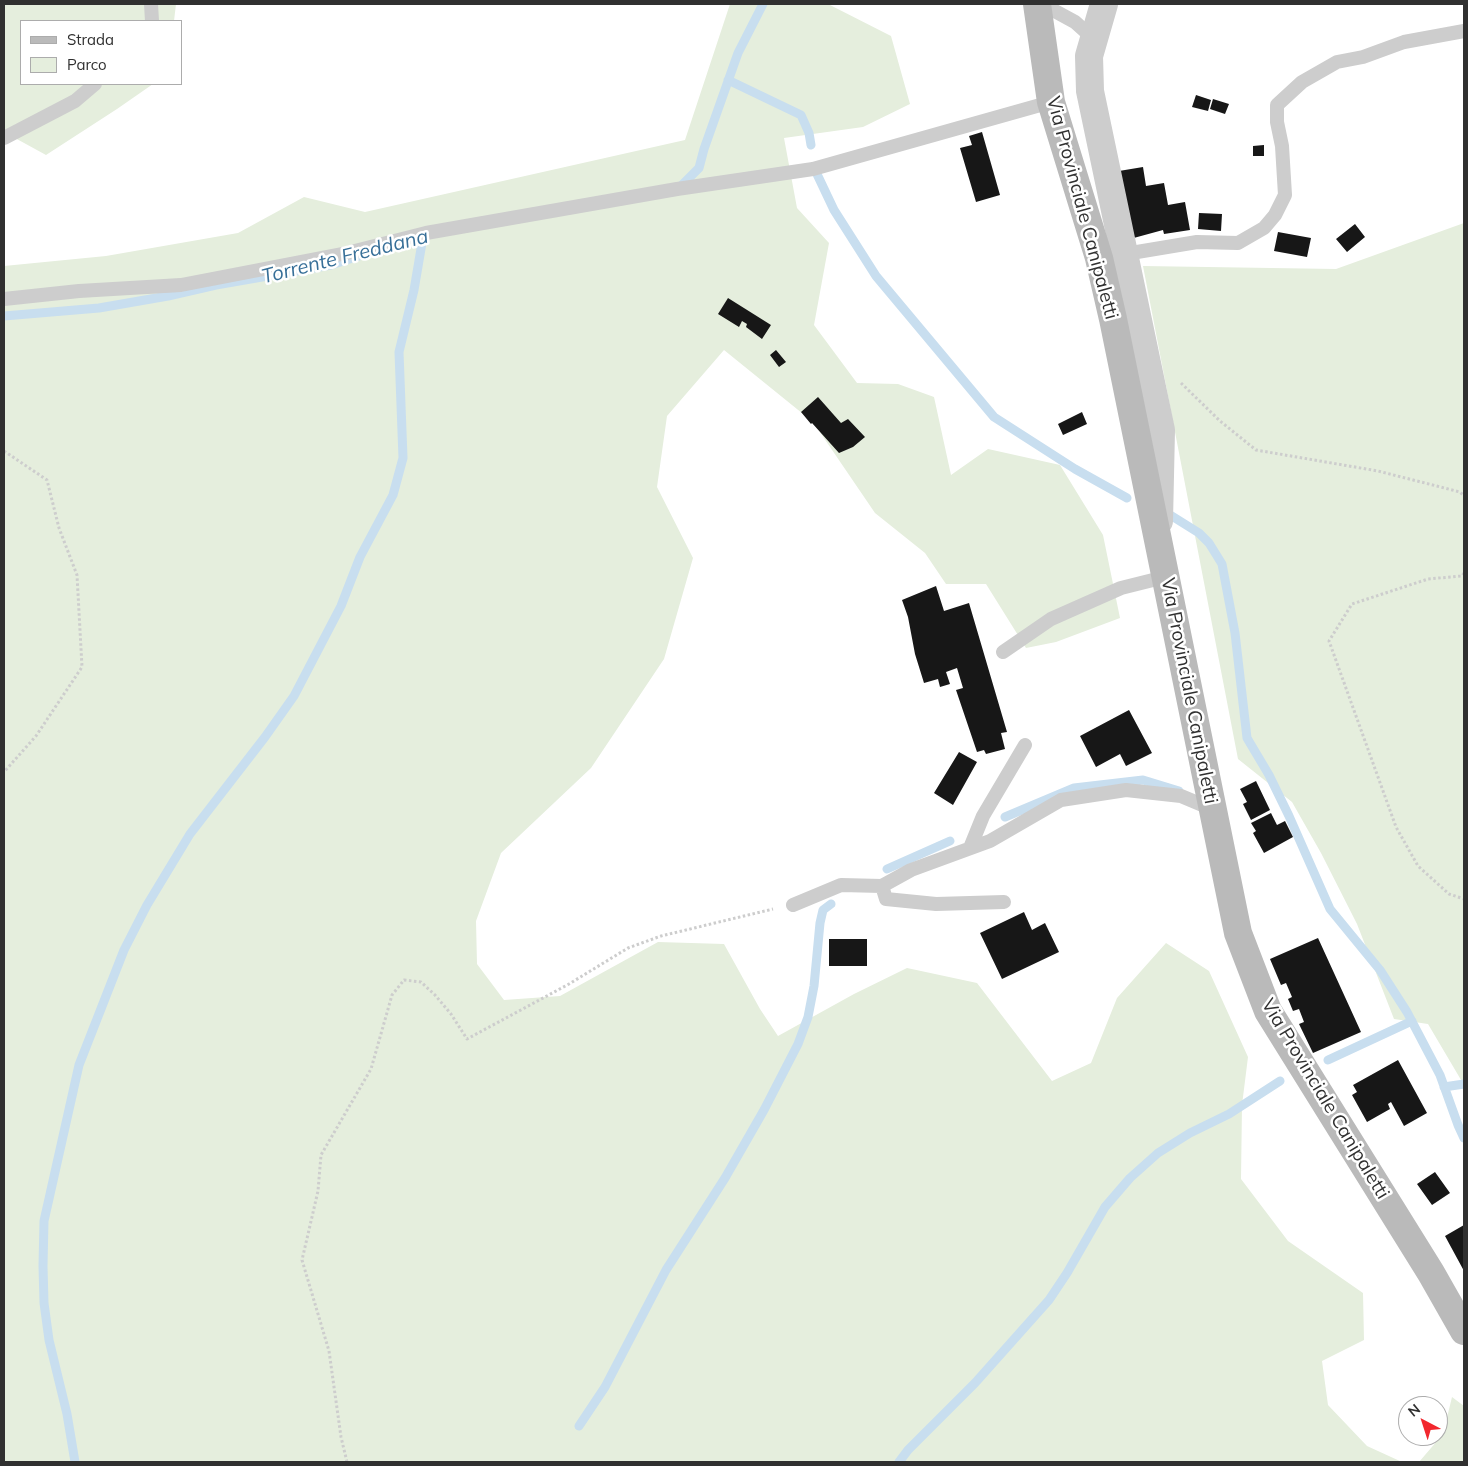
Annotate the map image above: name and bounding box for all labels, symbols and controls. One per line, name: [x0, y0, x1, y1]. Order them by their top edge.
legend: [20, 20, 182, 85]
text: Strada: [67, 30, 114, 49]
text: Parco: [67, 55, 107, 74]
street label: Via Provinciale Canipaletti: [1041, 94, 1123, 322]
water label: Torrente Freddana: [259, 225, 431, 289]
street label: Via Provinciale Canipaletti: [1156, 576, 1222, 806]
street label: Via Provinciale Canipaletti: [1256, 995, 1394, 1203]
north arrow: [1398, 1396, 1448, 1446]
text: N: [1404, 1400, 1424, 1421]

